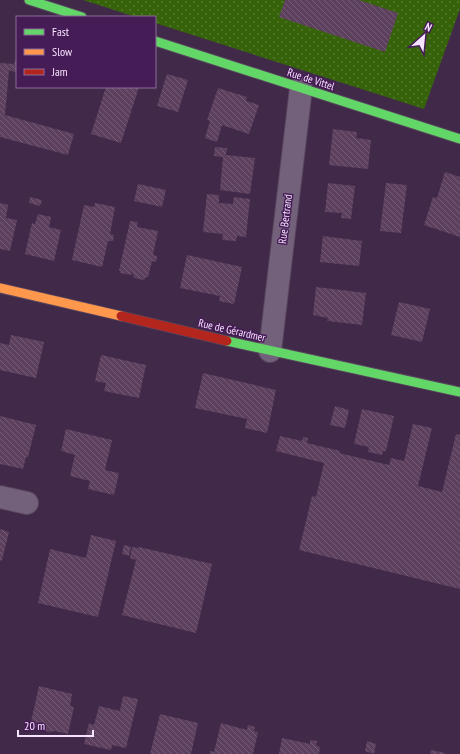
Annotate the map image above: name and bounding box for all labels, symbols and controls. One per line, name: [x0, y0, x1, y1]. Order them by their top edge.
legend: [16, 16, 156, 88]
north arrow: [404, 16, 444, 56]
text: N: [423, 20, 434, 35]
text: Fast: [52, 24, 70, 39]
text: Slow: [52, 44, 73, 59]
text: Jam: [51, 64, 68, 79]
street label: Rue de Vittel: [286, 65, 337, 93]
street label: Rue Bertrand: [275, 193, 295, 245]
street label: Rue de Gérardmer: [197, 315, 267, 345]
scale bar: [18, 712, 93, 738]
text: 20 m: [24, 718, 45, 733]

